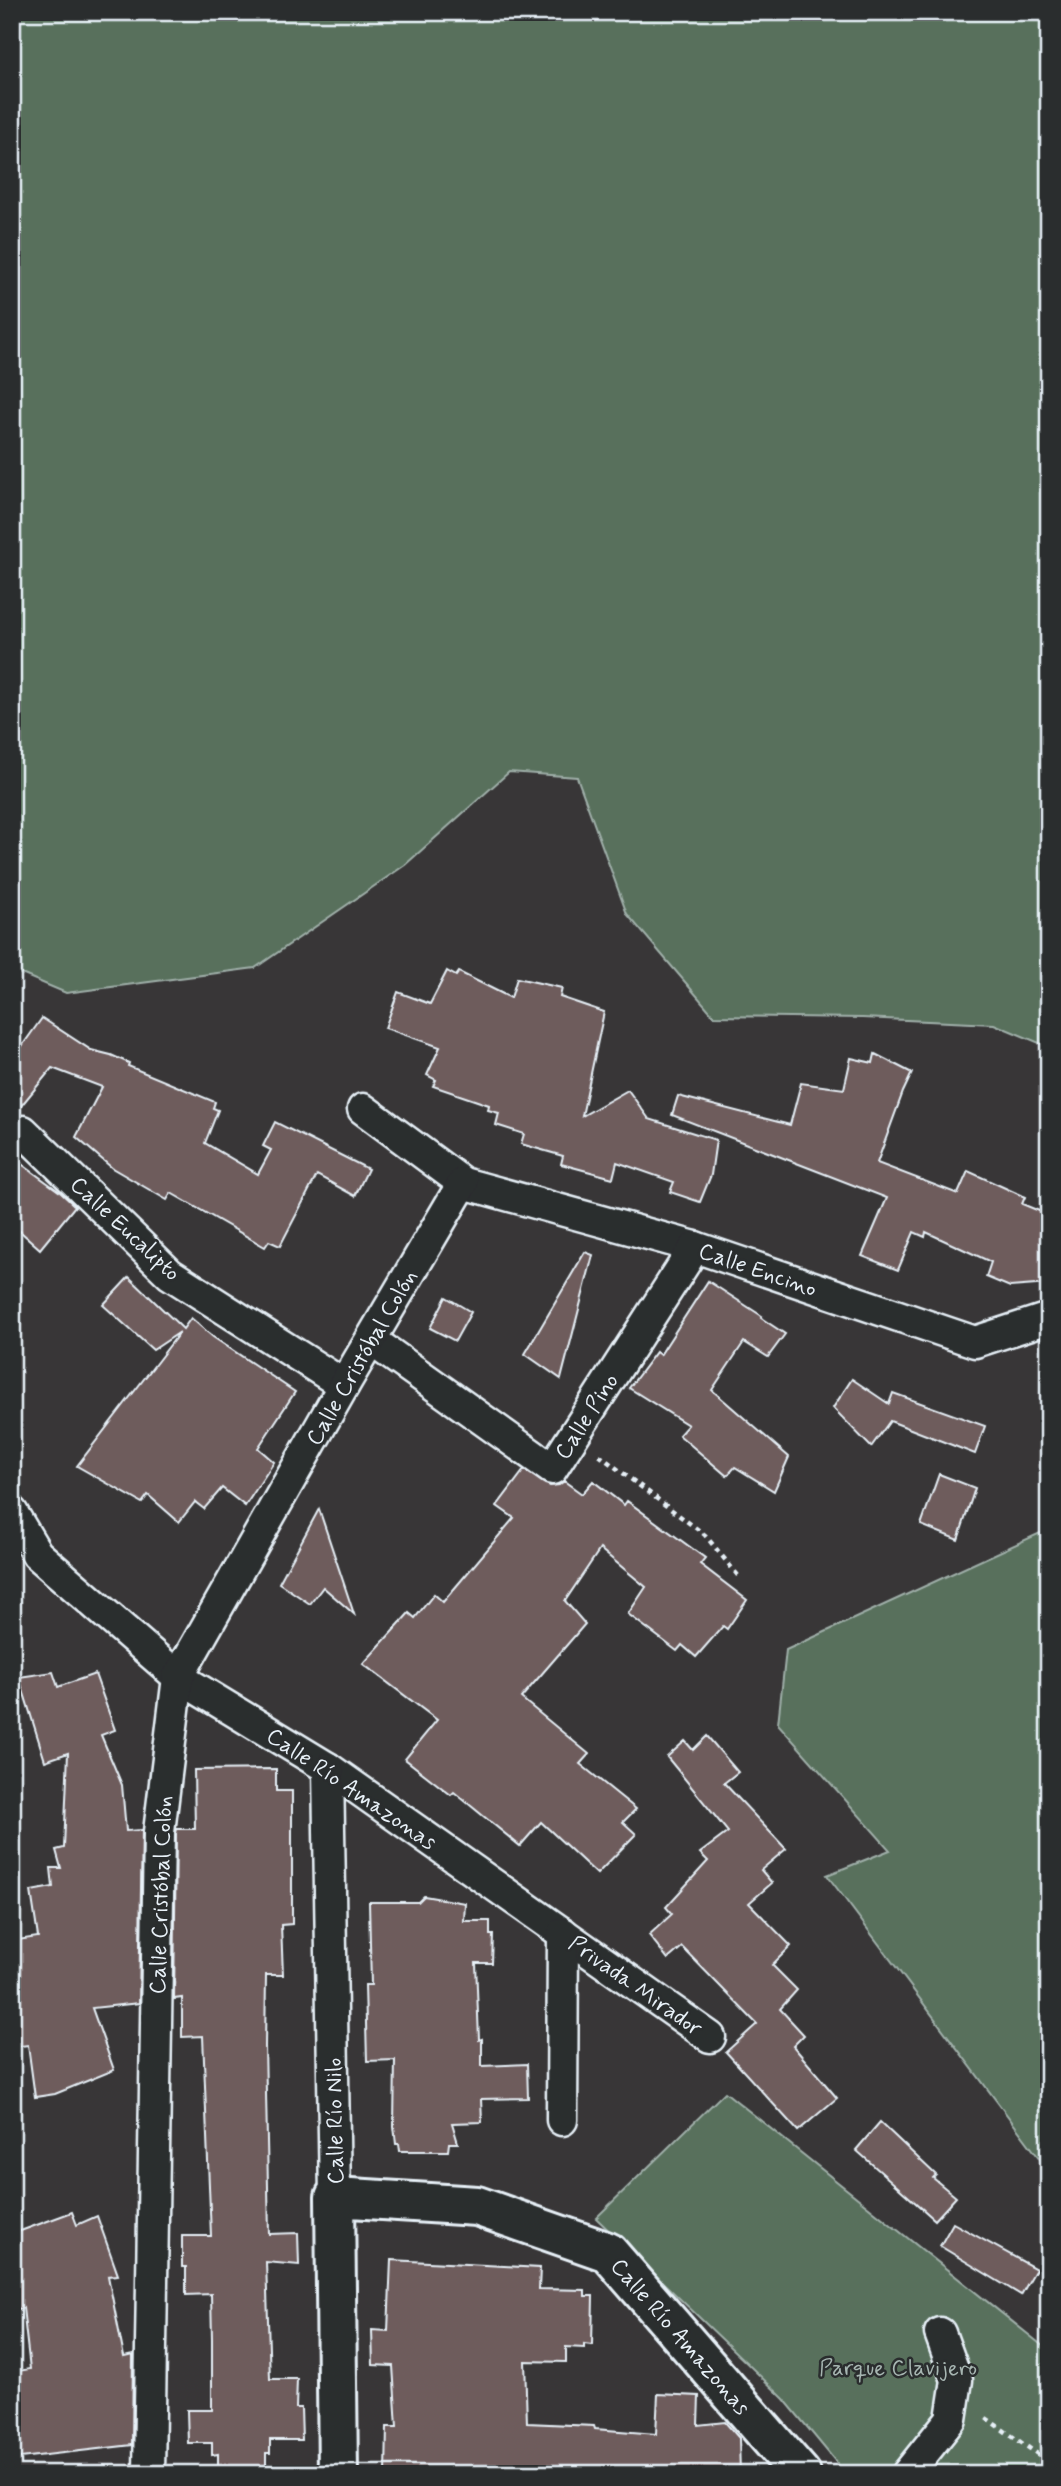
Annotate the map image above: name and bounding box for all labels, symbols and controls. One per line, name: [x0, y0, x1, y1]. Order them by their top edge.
street label: Calle Eucalipto: [63, 1170, 186, 1288]
street label: Calle Encino: [694, 1237, 820, 1305]
street label: Calle Cristóbal Colón: [300, 1264, 425, 1452]
street label: Calle Pino: [549, 1368, 627, 1466]
street label: Calle Río Amazonas: [260, 1722, 442, 1858]
street label: Calle Cristóbal Colón: [144, 1795, 180, 1995]
street label: Privada Mirador: [562, 1929, 708, 2044]
street label: Calle Río Nilo: [320, 2057, 352, 2185]
street label: Calle Río Amazonas: [603, 2252, 756, 2422]
park label: Parque Clavijero: [819, 2354, 977, 2384]

